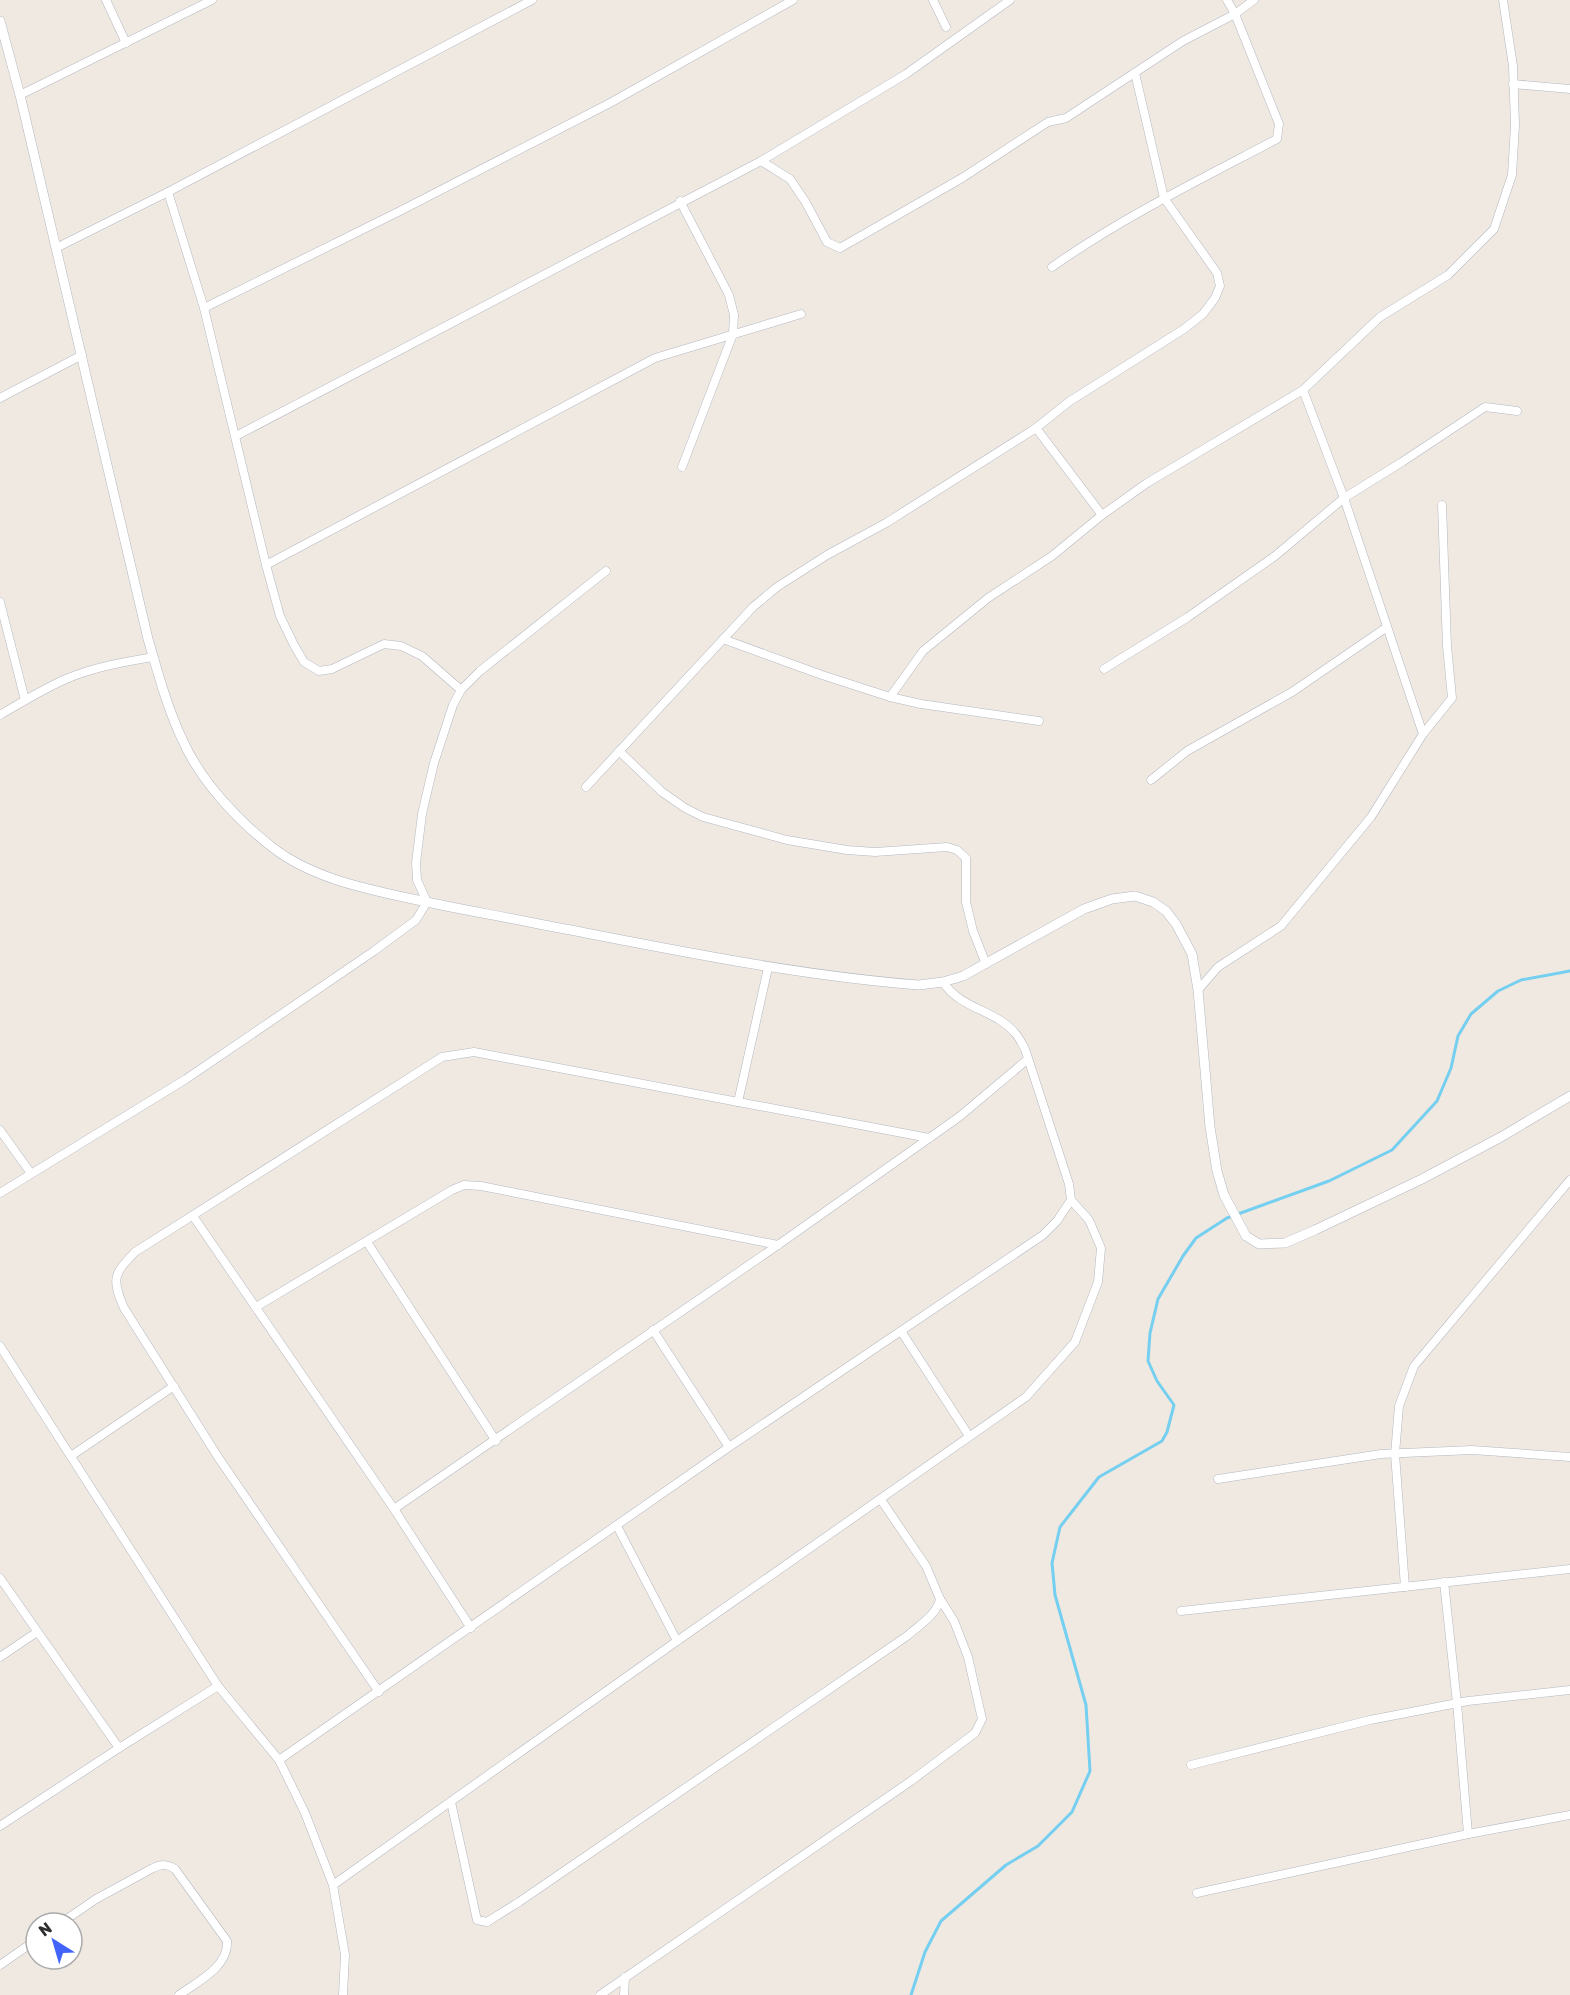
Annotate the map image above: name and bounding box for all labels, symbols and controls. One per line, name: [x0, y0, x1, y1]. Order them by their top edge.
north arrow: [24, 1911, 84, 1971]
text: N: [35, 1918, 56, 1940]

